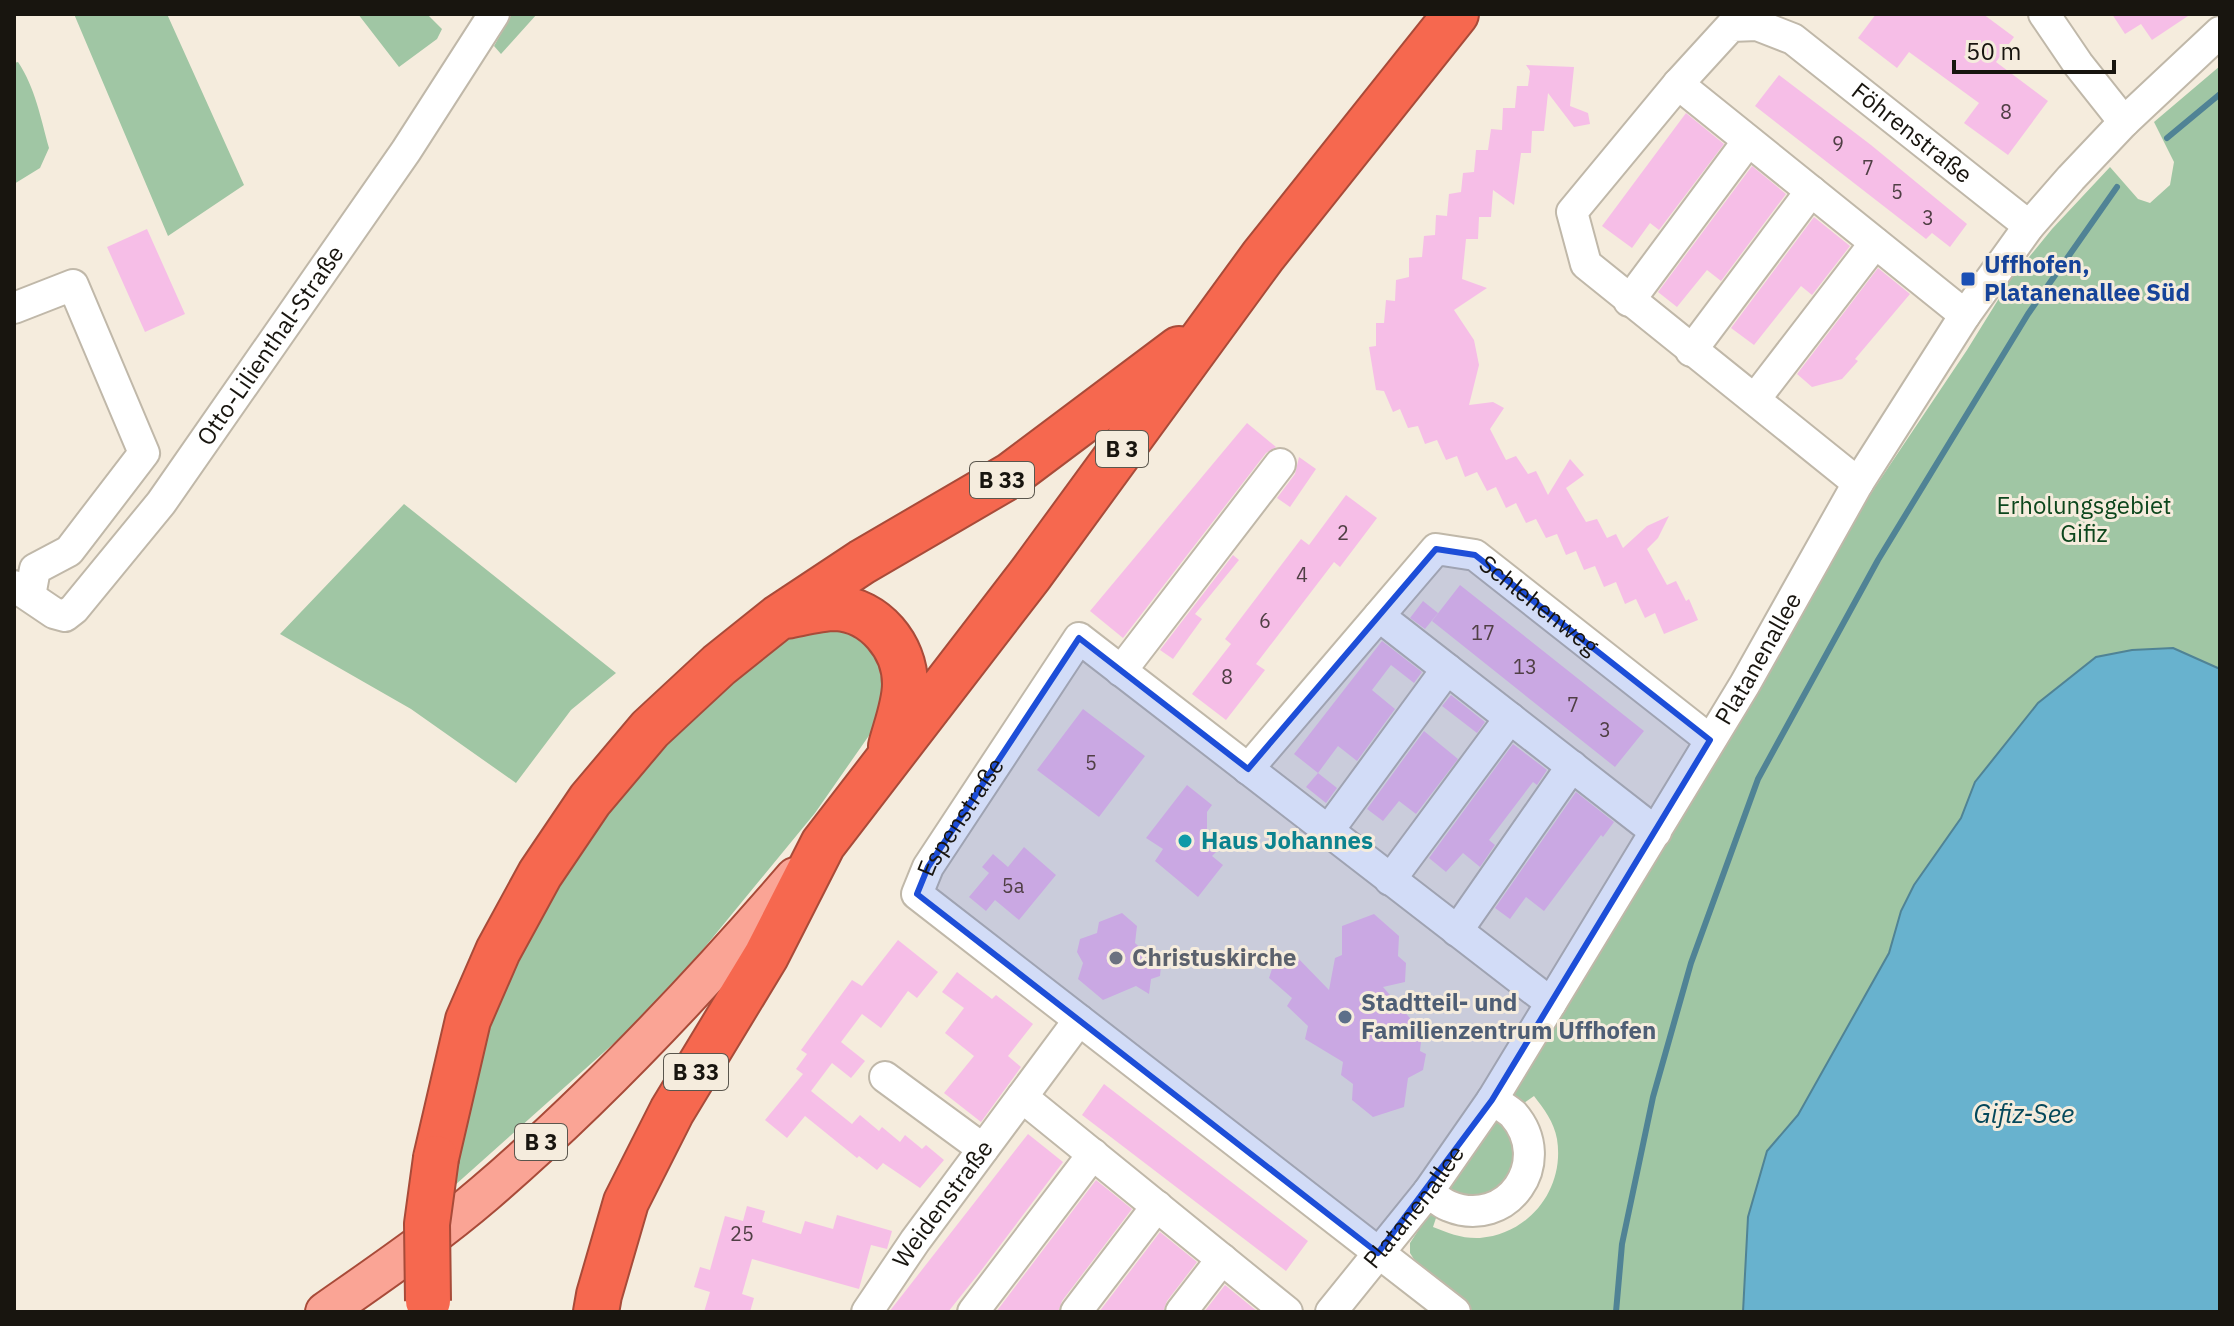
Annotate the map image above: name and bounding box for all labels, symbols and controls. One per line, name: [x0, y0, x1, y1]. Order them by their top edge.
scale bar: [1954, 24, 2114, 74]
text: 50 m: [1966, 35, 2021, 67]
street label: Föhrenstraße: [1845, 75, 1979, 190]
house number: 8: [2000, 98, 2012, 125]
house number: 9: [1832, 130, 1844, 157]
house number: 7: [1862, 154, 1874, 181]
house number: 5: [1891, 178, 1903, 205]
house number: 3: [1922, 204, 1934, 231]
street label: Otto-Lilienthal-Straße: [189, 239, 351, 451]
place label: Uffhofen, Platanenallee Süd: [1984, 248, 2190, 308]
marker: Uffhofen, Platanenallee Süd: [1959, 270, 1977, 288]
road number: B 3: [1096, 431, 1148, 467]
road number: B 33: [970, 462, 1034, 498]
park label: Erholungsgebiet Gifiz: [1996, 489, 2172, 549]
house number: 2: [1337, 519, 1349, 546]
street label: Schlehenweg: [1473, 547, 1606, 662]
house number: 4: [1296, 561, 1308, 588]
street label: Platanenallee: [1707, 586, 1808, 730]
house number: 6: [1259, 607, 1271, 634]
house number: 17: [1471, 619, 1495, 646]
house number: 13: [1513, 653, 1537, 680]
house number: 8: [1221, 663, 1233, 690]
house number: 7: [1567, 691, 1579, 718]
house number: 3: [1599, 716, 1611, 743]
house number: 5: [1085, 749, 1097, 776]
street label: Espenstraße: [909, 751, 1011, 881]
place label: Haus Johannes: [1201, 824, 1373, 856]
marker: Haus Johannes: [1176, 832, 1194, 850]
house number: 5a: [1002, 872, 1025, 899]
place label: Christuskirche: [1132, 941, 1296, 973]
marker: Christuskirche: [1107, 949, 1125, 967]
place label: Stadtteil- und Familienzentrum Uffhofen: [1361, 986, 1656, 1046]
marker: Stadtteil- und Familienzentrum Uffhofen: [1336, 1008, 1354, 1026]
road number: B 33: [664, 1054, 728, 1090]
water label: Gifiz-See: [1974, 1096, 2074, 1130]
road number: B 3: [515, 1124, 567, 1160]
street label: Weidenstraße: [885, 1133, 1000, 1274]
street label: Platanenallee: [1356, 1138, 1471, 1275]
house number: 25: [730, 1220, 754, 1247]

